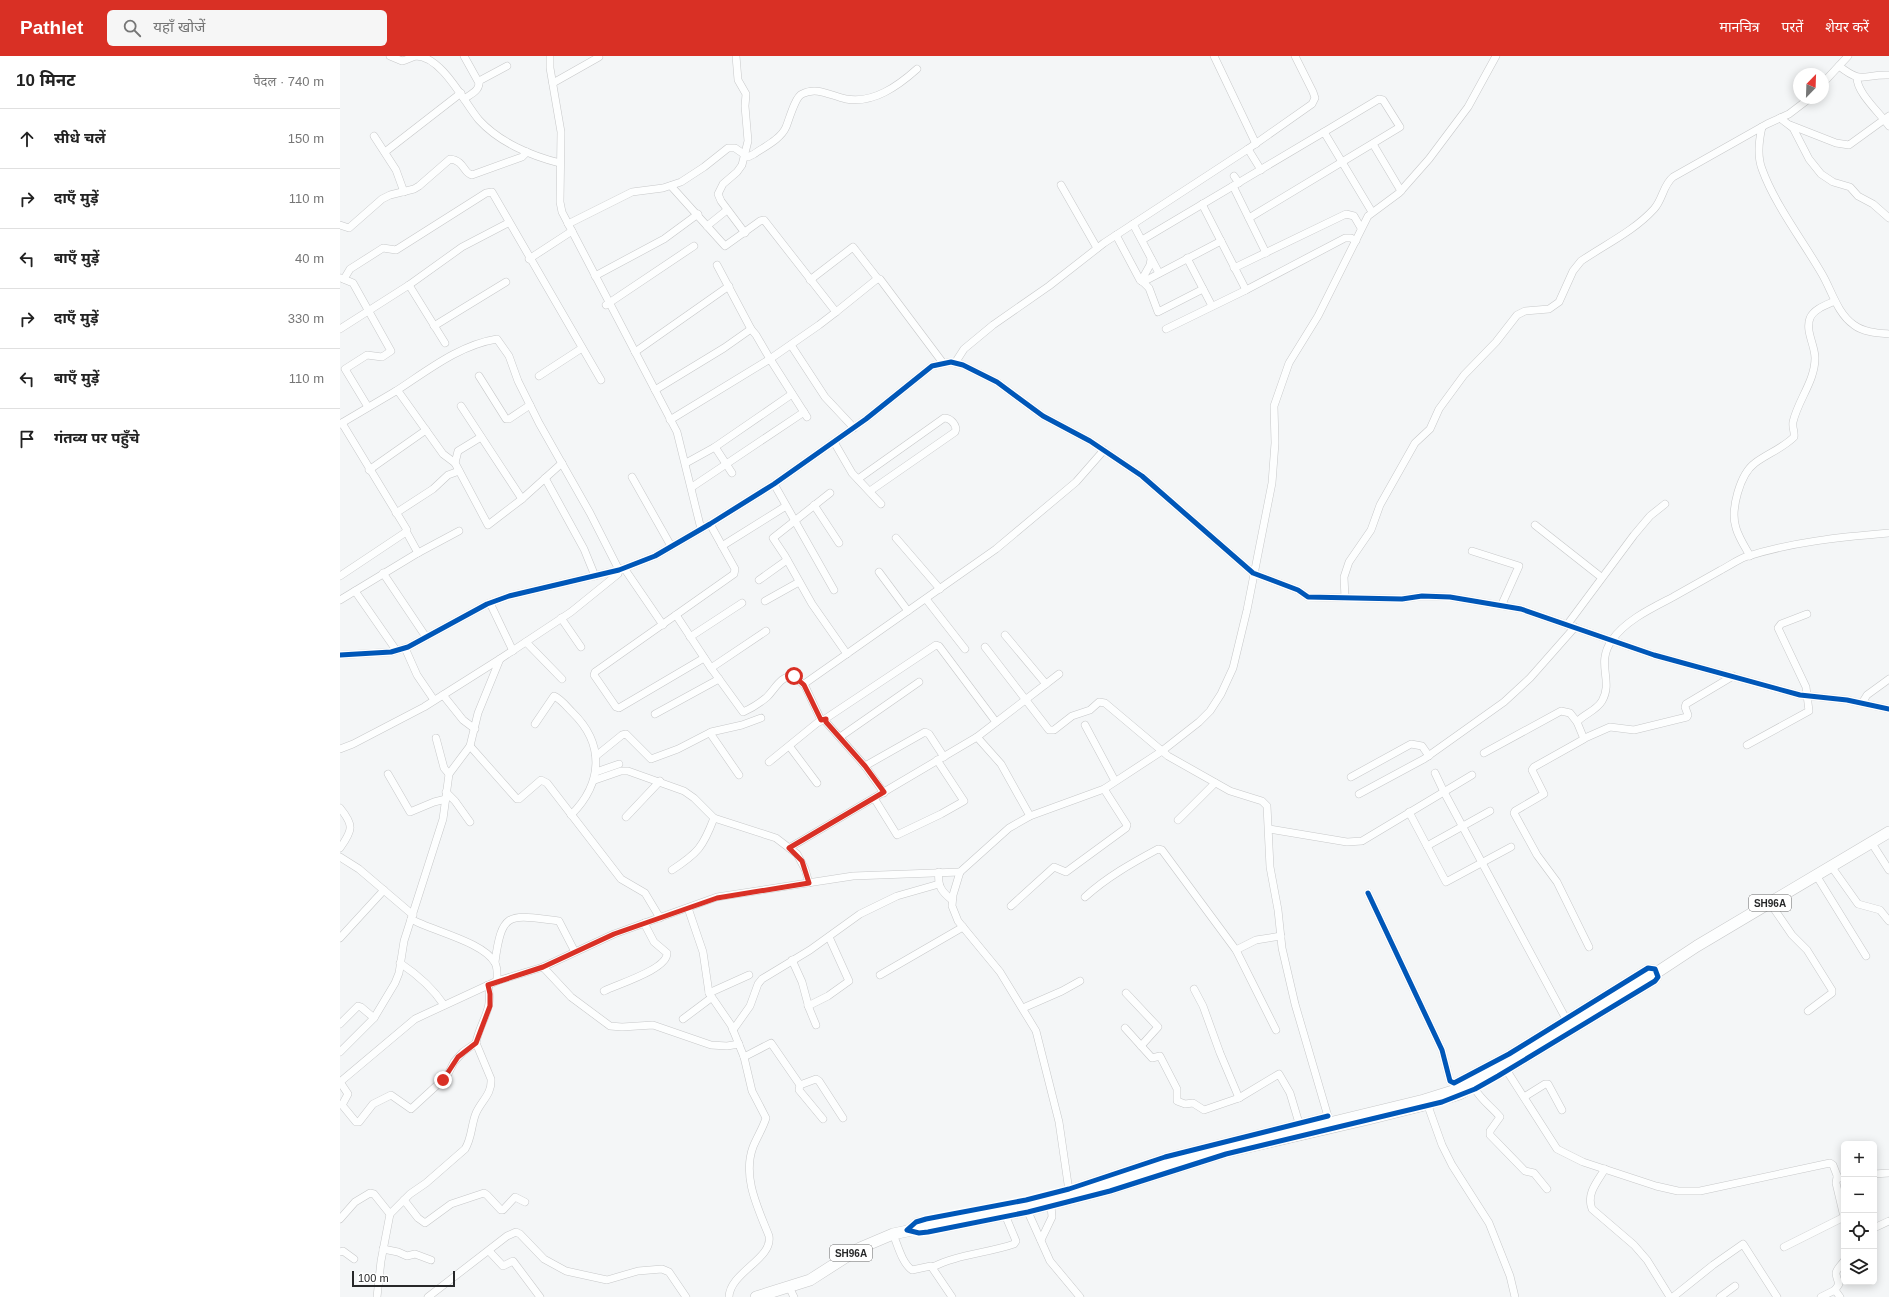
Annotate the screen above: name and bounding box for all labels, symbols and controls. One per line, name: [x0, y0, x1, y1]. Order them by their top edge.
search box: [107, 10, 387, 46]
text: Pathlet: [20, 17, 83, 38]
icon: search: [121, 17, 143, 39]
text: यहाँ खोजें: [153, 18, 205, 35]
text: मानचित्र: [1720, 19, 1760, 35]
text: परतें: [1782, 19, 1803, 35]
text: शेयर करें: [1825, 19, 1869, 35]
north arrow: [1793, 68, 1829, 104]
text: 10 मिनट: [16, 71, 75, 90]
text: पैदल · 740 m: [253, 74, 324, 89]
icon: ahead: [16, 128, 38, 150]
text: सीधे चलें: [54, 129, 105, 146]
text: 150 m: [288, 131, 324, 146]
icon: right: [16, 188, 38, 210]
text: दाएँ मुड़ें: [54, 189, 98, 206]
text: 110 m: [289, 191, 324, 206]
icon: left: [16, 248, 38, 270]
text: बाएँ मुड़ें: [54, 249, 99, 266]
text: 40 m: [295, 251, 324, 266]
icon: right: [16, 308, 38, 330]
text: दाएँ मुड़ें: [54, 309, 98, 326]
text: 330 m: [288, 311, 324, 326]
icon: left: [16, 368, 38, 390]
text: बाएँ मुड़ें: [54, 369, 99, 386]
text: 110 m: [289, 371, 324, 386]
icon: arrive: [16, 428, 38, 450]
text: गंतव्य पर पहुँचे: [54, 429, 139, 446]
route start: [785, 667, 803, 685]
road number: SH96A: [1749, 895, 1791, 911]
route end: [434, 1071, 452, 1089]
map controls: [1841, 1141, 1877, 1285]
button: +: [1841, 1141, 1877, 1177]
button: −: [1841, 1177, 1877, 1213]
button: locate: [1841, 1213, 1877, 1249]
road number: SH96A: [830, 1245, 872, 1261]
button: layers: [1841, 1249, 1877, 1285]
scale bar: [352, 1269, 455, 1288]
text: 100 m: [358, 1272, 389, 1284]

